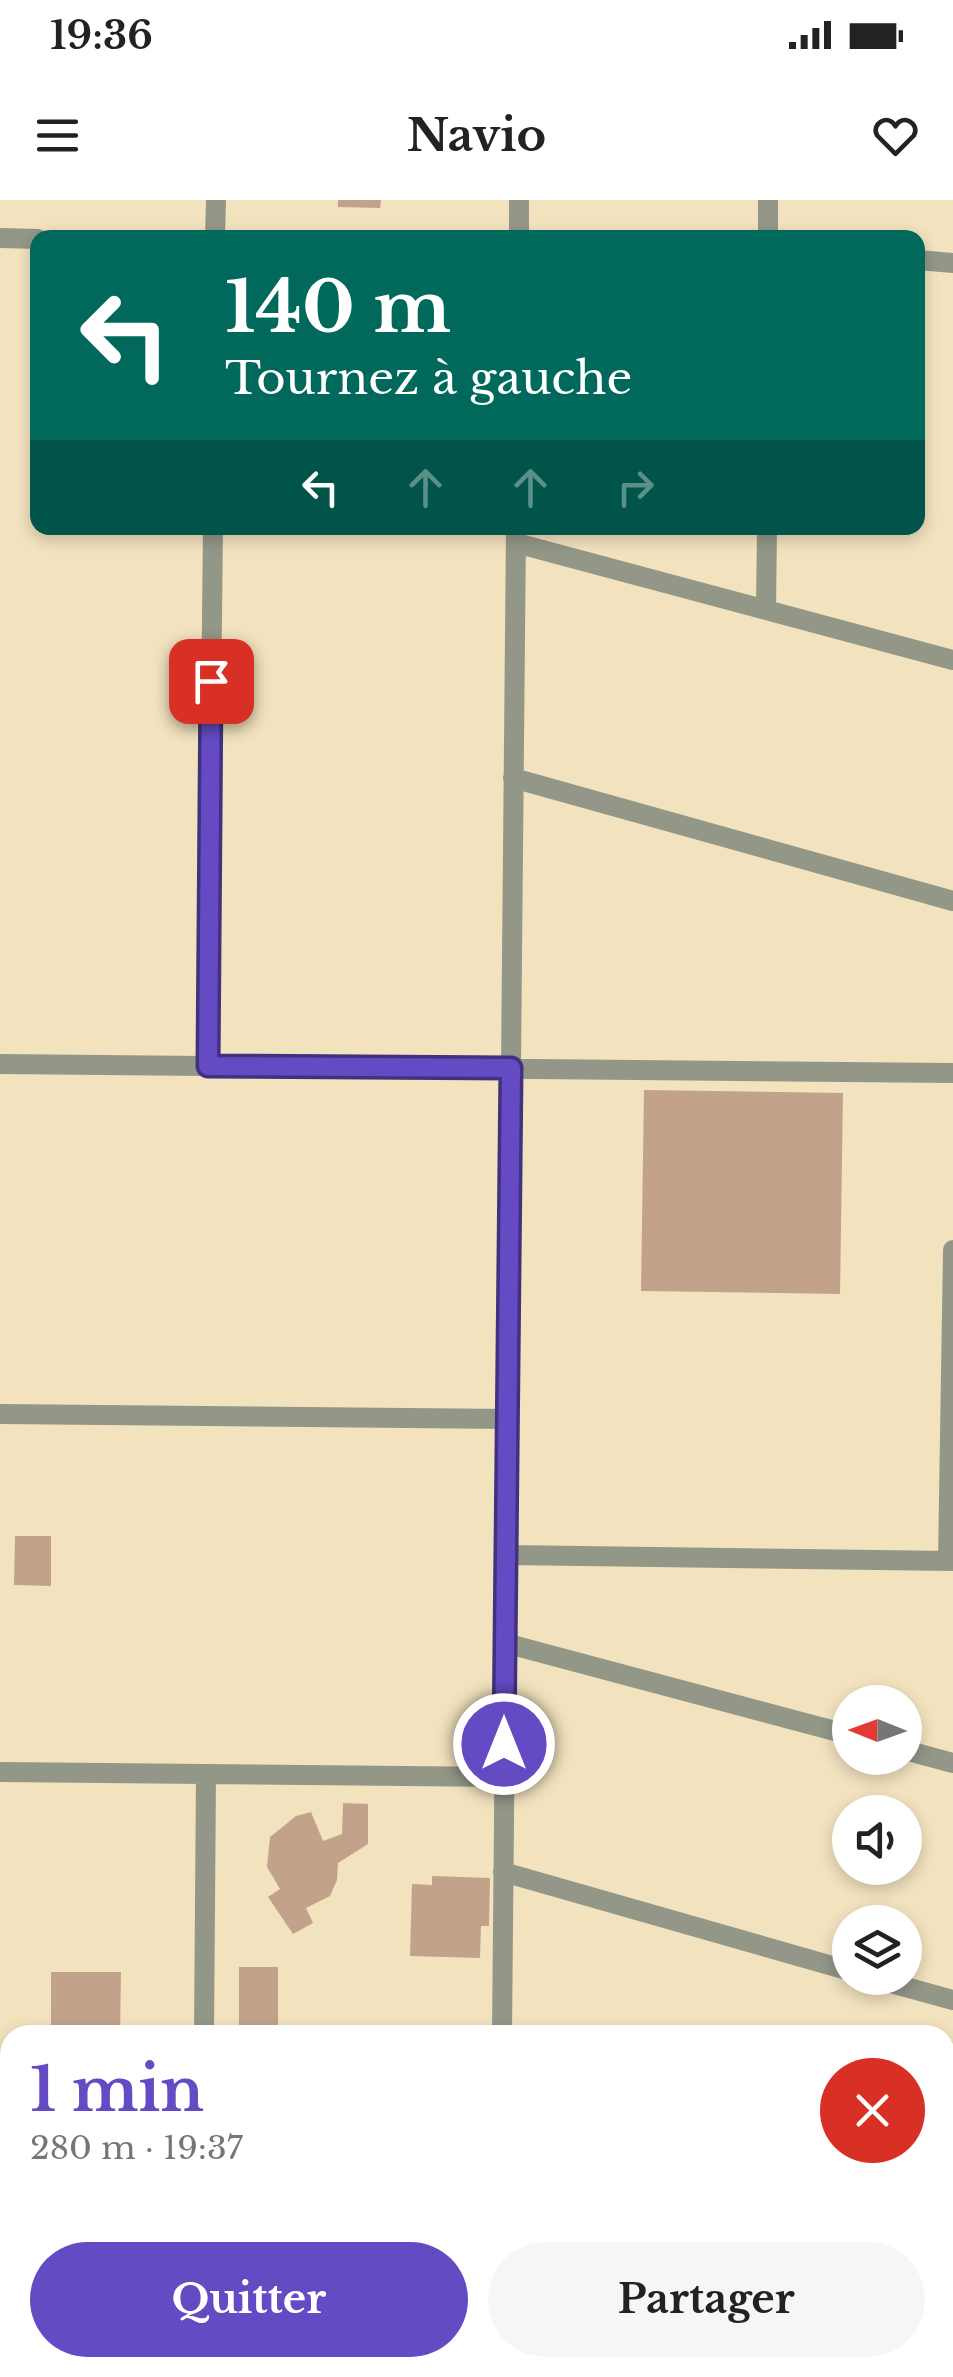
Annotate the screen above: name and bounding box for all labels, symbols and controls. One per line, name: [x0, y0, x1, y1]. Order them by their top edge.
text: 19:36: [50, 12, 153, 59]
text: Navio: [407, 107, 546, 163]
icon: menu: [30, 108, 85, 163]
icon: heart: [868, 108, 923, 163]
text: 140 m: [225, 264, 451, 351]
icon: left: [60, 270, 190, 400]
text: Tournez à gauche: [225, 350, 632, 406]
icon: left: [293, 460, 348, 515]
icon: ahead: [398, 460, 453, 515]
icon: ahead: [503, 460, 558, 515]
icon: right: [608, 460, 663, 515]
pin: [169, 639, 254, 724]
icon: arrive: [184, 654, 239, 709]
north arrow: [832, 1685, 922, 1775]
map controls: [832, 1685, 922, 1995]
position arrow: [452, 1692, 556, 1796]
button: sound: [832, 1795, 922, 1885]
button: layers: [832, 1905, 922, 1995]
text: 1 min: [30, 2053, 204, 2127]
button: close: [820, 2058, 925, 2163]
text: 280 m · 19:37: [30, 2128, 243, 2168]
button: Quitter: [30, 2242, 468, 2357]
button: Partager: [488, 2242, 925, 2357]

